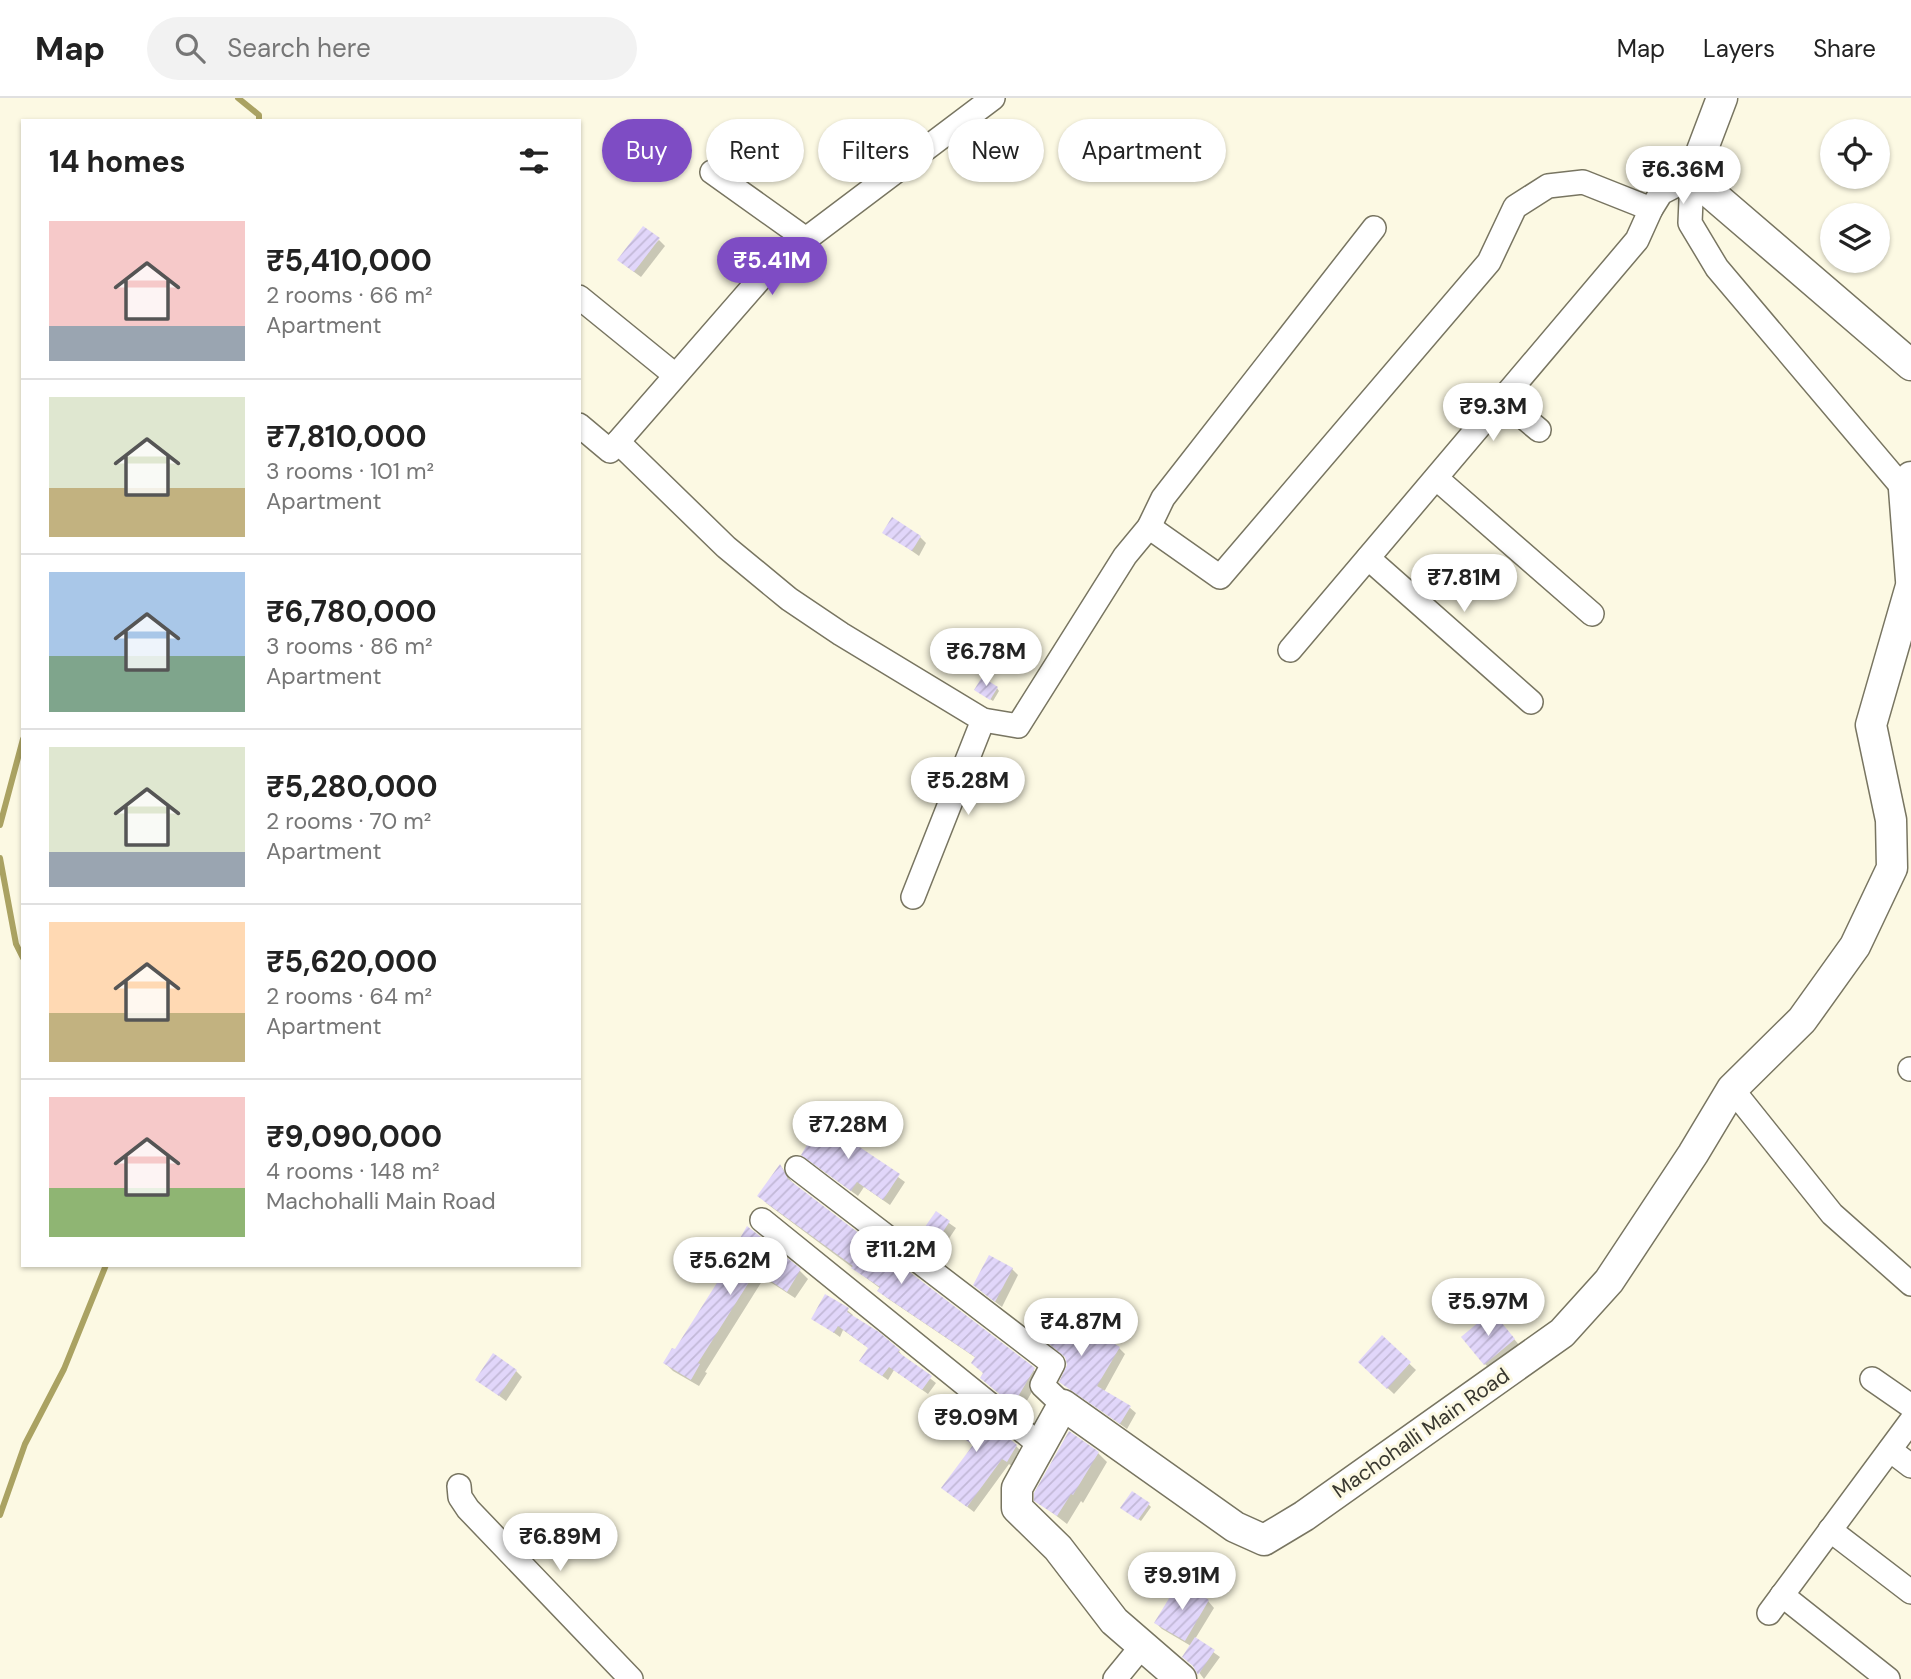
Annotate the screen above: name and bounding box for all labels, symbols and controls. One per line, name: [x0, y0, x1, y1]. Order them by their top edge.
search box: [147, 17, 637, 80]
text: Map: [35, 27, 105, 70]
icon: search: [171, 29, 209, 67]
text: Search here: [227, 31, 371, 65]
text: Map: [1617, 33, 1665, 64]
text: Layers: [1703, 33, 1775, 64]
text: Share: [1813, 33, 1876, 64]
chip: Buy: [602, 119, 692, 182]
chip: Rent: [706, 119, 804, 182]
chip: Filters: [818, 119, 934, 182]
chip: New: [948, 119, 1044, 182]
chip: Apartment: [1058, 119, 1226, 182]
map controls: [1820, 119, 1890, 273]
button: locate: [1820, 119, 1890, 189]
text: 14 homes: [49, 142, 186, 181]
icon: filters: [515, 142, 553, 180]
pin: ₹6.36M: [1626, 146, 1740, 206]
text: ₹6.36M: [1642, 154, 1724, 184]
button: layers: [1820, 203, 1890, 273]
pin: ₹5.41M: [715, 238, 829, 297]
text: ₹5,410,000: [266, 241, 432, 280]
text: ₹5.41M: [733, 245, 811, 275]
icon: home: [105, 249, 189, 333]
text: 2 rooms · 66 m²: [266, 280, 433, 310]
text: Apartment: [266, 310, 381, 340]
pin: ₹9.3M: [1444, 384, 1542, 443]
text: ₹9.3M: [1459, 391, 1527, 421]
text: ₹7,810,000: [266, 417, 427, 456]
icon: home: [105, 425, 189, 509]
text: 3 rooms · 101 m²: [266, 456, 434, 486]
text: Apartment: [266, 486, 381, 516]
pin: ₹7.81M: [1407, 554, 1521, 614]
text: ₹7.81M: [1427, 562, 1501, 592]
text: ₹6,780,000: [266, 592, 437, 631]
icon: home: [105, 600, 189, 684]
pin: ₹6.78M: [929, 628, 1043, 688]
text: 3 rooms · 86 m²: [266, 631, 433, 661]
text: ₹6.78M: [946, 636, 1026, 666]
text: Apartment: [266, 661, 381, 691]
pin: ₹5.28M: [911, 758, 1025, 817]
text: ₹5.28M: [927, 765, 1009, 795]
text: ₹5,280,000: [266, 767, 438, 806]
icon: home: [105, 775, 189, 859]
text: 2 rooms · 70 m²: [266, 806, 431, 836]
text: Apartment: [266, 836, 381, 866]
text: ₹5,620,000: [266, 942, 437, 981]
icon: home: [105, 950, 189, 1034]
text: 2 rooms · 64 m²: [266, 981, 432, 1011]
text: Apartment: [266, 1011, 381, 1041]
pin: ₹7.28M: [791, 1102, 905, 1161]
text: ₹7.28M: [809, 1109, 887, 1139]
text: ₹9,090,000: [266, 1117, 442, 1156]
icon: home: [105, 1125, 189, 1209]
text: 4 rooms · 148 m²: [266, 1156, 440, 1186]
text: Machohalli Main Road: [266, 1186, 496, 1216]
pin: ₹11.2M: [844, 1226, 958, 1286]
text: ₹11.2M: [866, 1234, 936, 1264]
pin: ₹5.62M: [673, 1238, 787, 1297]
text: ₹5.62M: [689, 1245, 771, 1275]
pin: ₹5.97M: [1431, 1278, 1545, 1338]
text: ₹5.97M: [1448, 1286, 1528, 1316]
pin: ₹4.87M: [1024, 1298, 1138, 1358]
text: ₹4.87M: [1040, 1306, 1122, 1336]
street label: Machohalli Main Road: [1327, 1361, 1515, 1505]
pin: ₹9.09M: [919, 1394, 1033, 1454]
text: ₹9.09M: [934, 1402, 1018, 1432]
pin: ₹6.89M: [503, 1514, 617, 1573]
text: ₹6.89M: [519, 1521, 601, 1551]
pin: ₹9.91M: [1125, 1552, 1239, 1612]
text: ₹9.91M: [1144, 1560, 1220, 1590]

